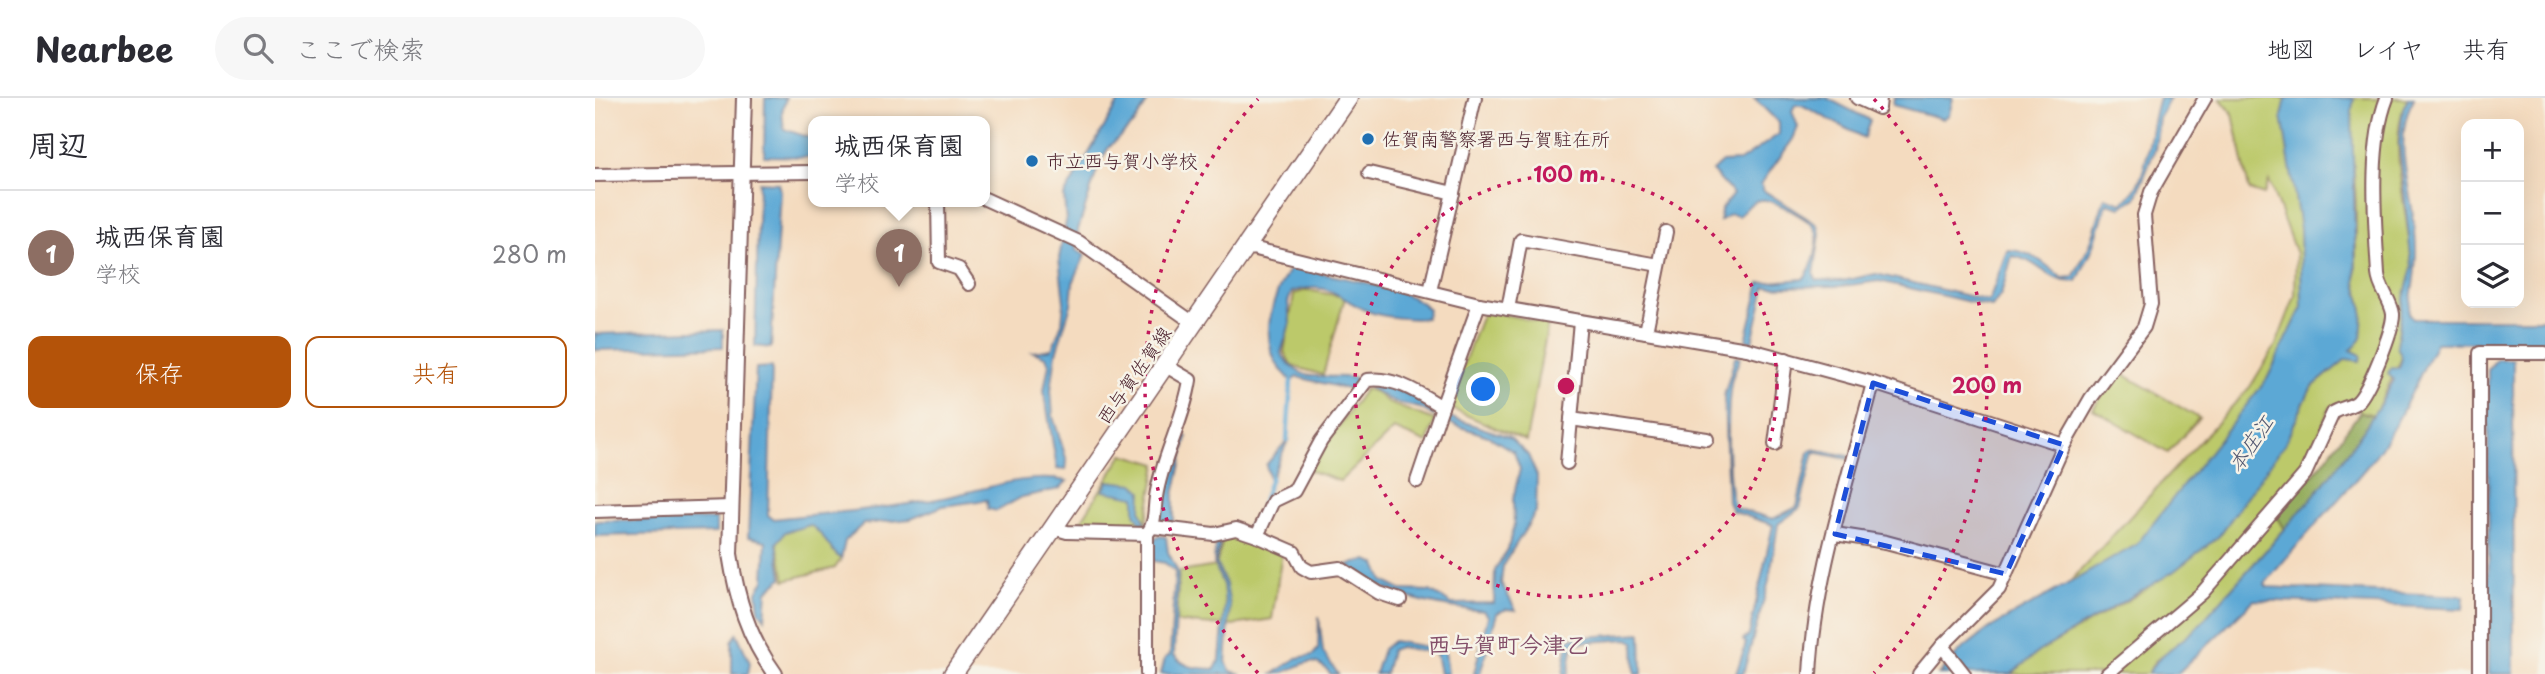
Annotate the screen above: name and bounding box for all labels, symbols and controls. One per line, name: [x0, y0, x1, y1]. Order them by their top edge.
search box: [215, 17, 705, 80]
text: Nearbee: [35, 23, 173, 73]
icon: search: [239, 29, 277, 67]
text: ここで検索: [295, 29, 425, 68]
text: 地図: [2267, 30, 2315, 66]
text: レイヤ: [2353, 30, 2424, 66]
text: 共有: [2462, 30, 2510, 66]
popup: [808, 116, 990, 207]
map controls: [2461, 119, 2524, 308]
button: +: [2461, 119, 2524, 182]
text: 周辺: [28, 121, 88, 166]
place label: 佐賀南警察署西与賀駐在所: [1382, 124, 1610, 152]
text: 城西保育園: [834, 125, 964, 164]
marker: 佐賀南警察署西与賀駐在所: [1360, 131, 1376, 147]
place label: 市立西与賀小学校: [1046, 146, 1198, 174]
marker: 市立西与賀小学校: [1024, 153, 1040, 169]
text: 100 m: [1533, 157, 1599, 189]
text: 学校: [834, 164, 880, 199]
button: −: [2461, 182, 2524, 245]
text: 城西保育園: [95, 216, 225, 255]
pin: 1: [876, 229, 922, 287]
text: 1: [46, 236, 57, 271]
text: 280 m: [492, 236, 567, 271]
button: layers: [2461, 245, 2524, 308]
text: 学校: [95, 255, 141, 290]
street label: 西与賀佐賀線: [1089, 320, 1177, 429]
button: 保存: [28, 336, 291, 408]
button: 共有: [305, 336, 567, 408]
text: 200 m: [1952, 368, 2022, 400]
your location: [1466, 372, 1500, 406]
centre of rings: [1554, 374, 1578, 398]
water label: 本庄江: [2218, 407, 2281, 478]
district label: 西与賀町今津乙: [1428, 626, 1589, 661]

